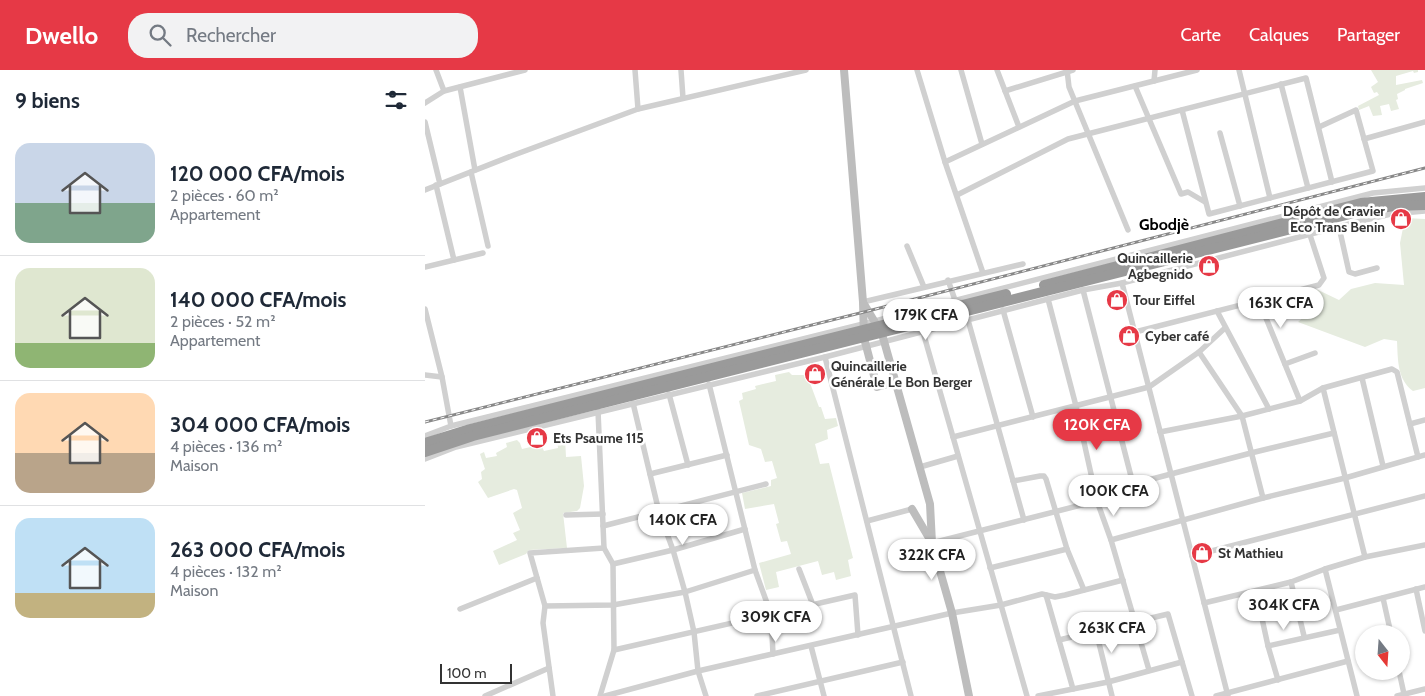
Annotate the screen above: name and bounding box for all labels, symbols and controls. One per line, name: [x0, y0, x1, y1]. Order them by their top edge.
search box: [128, 13, 478, 58]
text: Dwello: [25, 21, 98, 50]
icon: search: [146, 21, 174, 49]
text: Rechercher: [186, 24, 276, 47]
text: Carte: [1180, 24, 1221, 46]
text: Calques: [1249, 24, 1309, 46]
text: Partager: [1337, 24, 1400, 46]
icon: filters: [382, 86, 410, 114]
text: 9 biens: [15, 88, 80, 113]
text: 120 000 CFA/mois: [170, 161, 345, 186]
icon: home: [55, 163, 115, 223]
text: 2 pièces · 60 m²: [170, 186, 279, 205]
place label: Dépôt de Gravier Eco Trans Benin: [1283, 202, 1385, 236]
text: Appartement: [170, 205, 260, 224]
shop icon: Dépôt de Gravier Eco Trans Benin: [1389, 207, 1413, 231]
district label: Gbodjè: [1139, 215, 1189, 234]
place label: Quincaillerie Agbegnido: [1117, 249, 1193, 283]
shop icon: Quincaillerie Agbegnido: [1197, 254, 1221, 278]
pin: 163K CFA: [1229, 286, 1333, 329]
text: 140 000 CFA/mois: [170, 287, 347, 312]
icon: home: [55, 288, 115, 348]
shop icon: Tour Eiffel: [1105, 288, 1129, 312]
place label: Tour Eiffel: [1133, 291, 1195, 309]
text: 163K CFA: [1249, 293, 1313, 312]
pin: 179K CFA: [874, 298, 978, 341]
text: 179K CFA: [894, 305, 958, 324]
text: 2 pièces · 52 m²: [170, 312, 275, 331]
shop icon: Cyber café: [1117, 324, 1141, 348]
place label: Cyber café: [1145, 327, 1209, 345]
text: Appartement: [170, 331, 260, 350]
place label: Quincaillerie Générale Le Bon Berger: [831, 357, 972, 391]
shop icon: Quincaillerie Générale Le Bon Berger: [803, 362, 827, 386]
pin: 120K CFA: [1045, 408, 1149, 451]
text: 304 000 CFA/mois: [170, 412, 350, 437]
icon: home: [55, 413, 115, 473]
text: 120K CFA: [1064, 415, 1130, 434]
shop icon: Ets Psaume 115: [525, 426, 549, 450]
place label: Ets Psaume 115: [553, 429, 644, 447]
text: 4 pièces · 136 m²: [170, 437, 282, 456]
text: Maison: [170, 456, 218, 475]
pin: 100K CFA: [1062, 474, 1166, 517]
text: 100K CFA: [1079, 481, 1149, 500]
pin: 140K CFA: [631, 504, 735, 546]
text: 140K CFA: [649, 510, 717, 529]
text: 263 000 CFA/mois: [170, 537, 345, 562]
icon: home: [55, 538, 115, 598]
pin: 322K CFA: [880, 538, 984, 581]
shop icon: St Mathieu: [1190, 541, 1214, 565]
place label: St Mathieu: [1218, 544, 1283, 562]
text: 322K CFA: [899, 545, 965, 564]
text: 4 pièces · 132 m²: [170, 562, 282, 581]
text: Maison: [170, 581, 218, 600]
pin: 304K CFA: [1232, 588, 1336, 631]
text: 304K CFA: [1249, 595, 1319, 614]
pin: 309K CFA: [724, 600, 828, 643]
text: 309K CFA: [741, 607, 811, 626]
pin: 263K CFA: [1060, 612, 1164, 654]
text: 263K CFA: [1078, 618, 1146, 637]
north arrow: [1355, 625, 1410, 680]
map controls: [1355, 625, 1410, 680]
scale bar: [440, 661, 513, 684]
text: 100 m: [447, 664, 487, 682]

